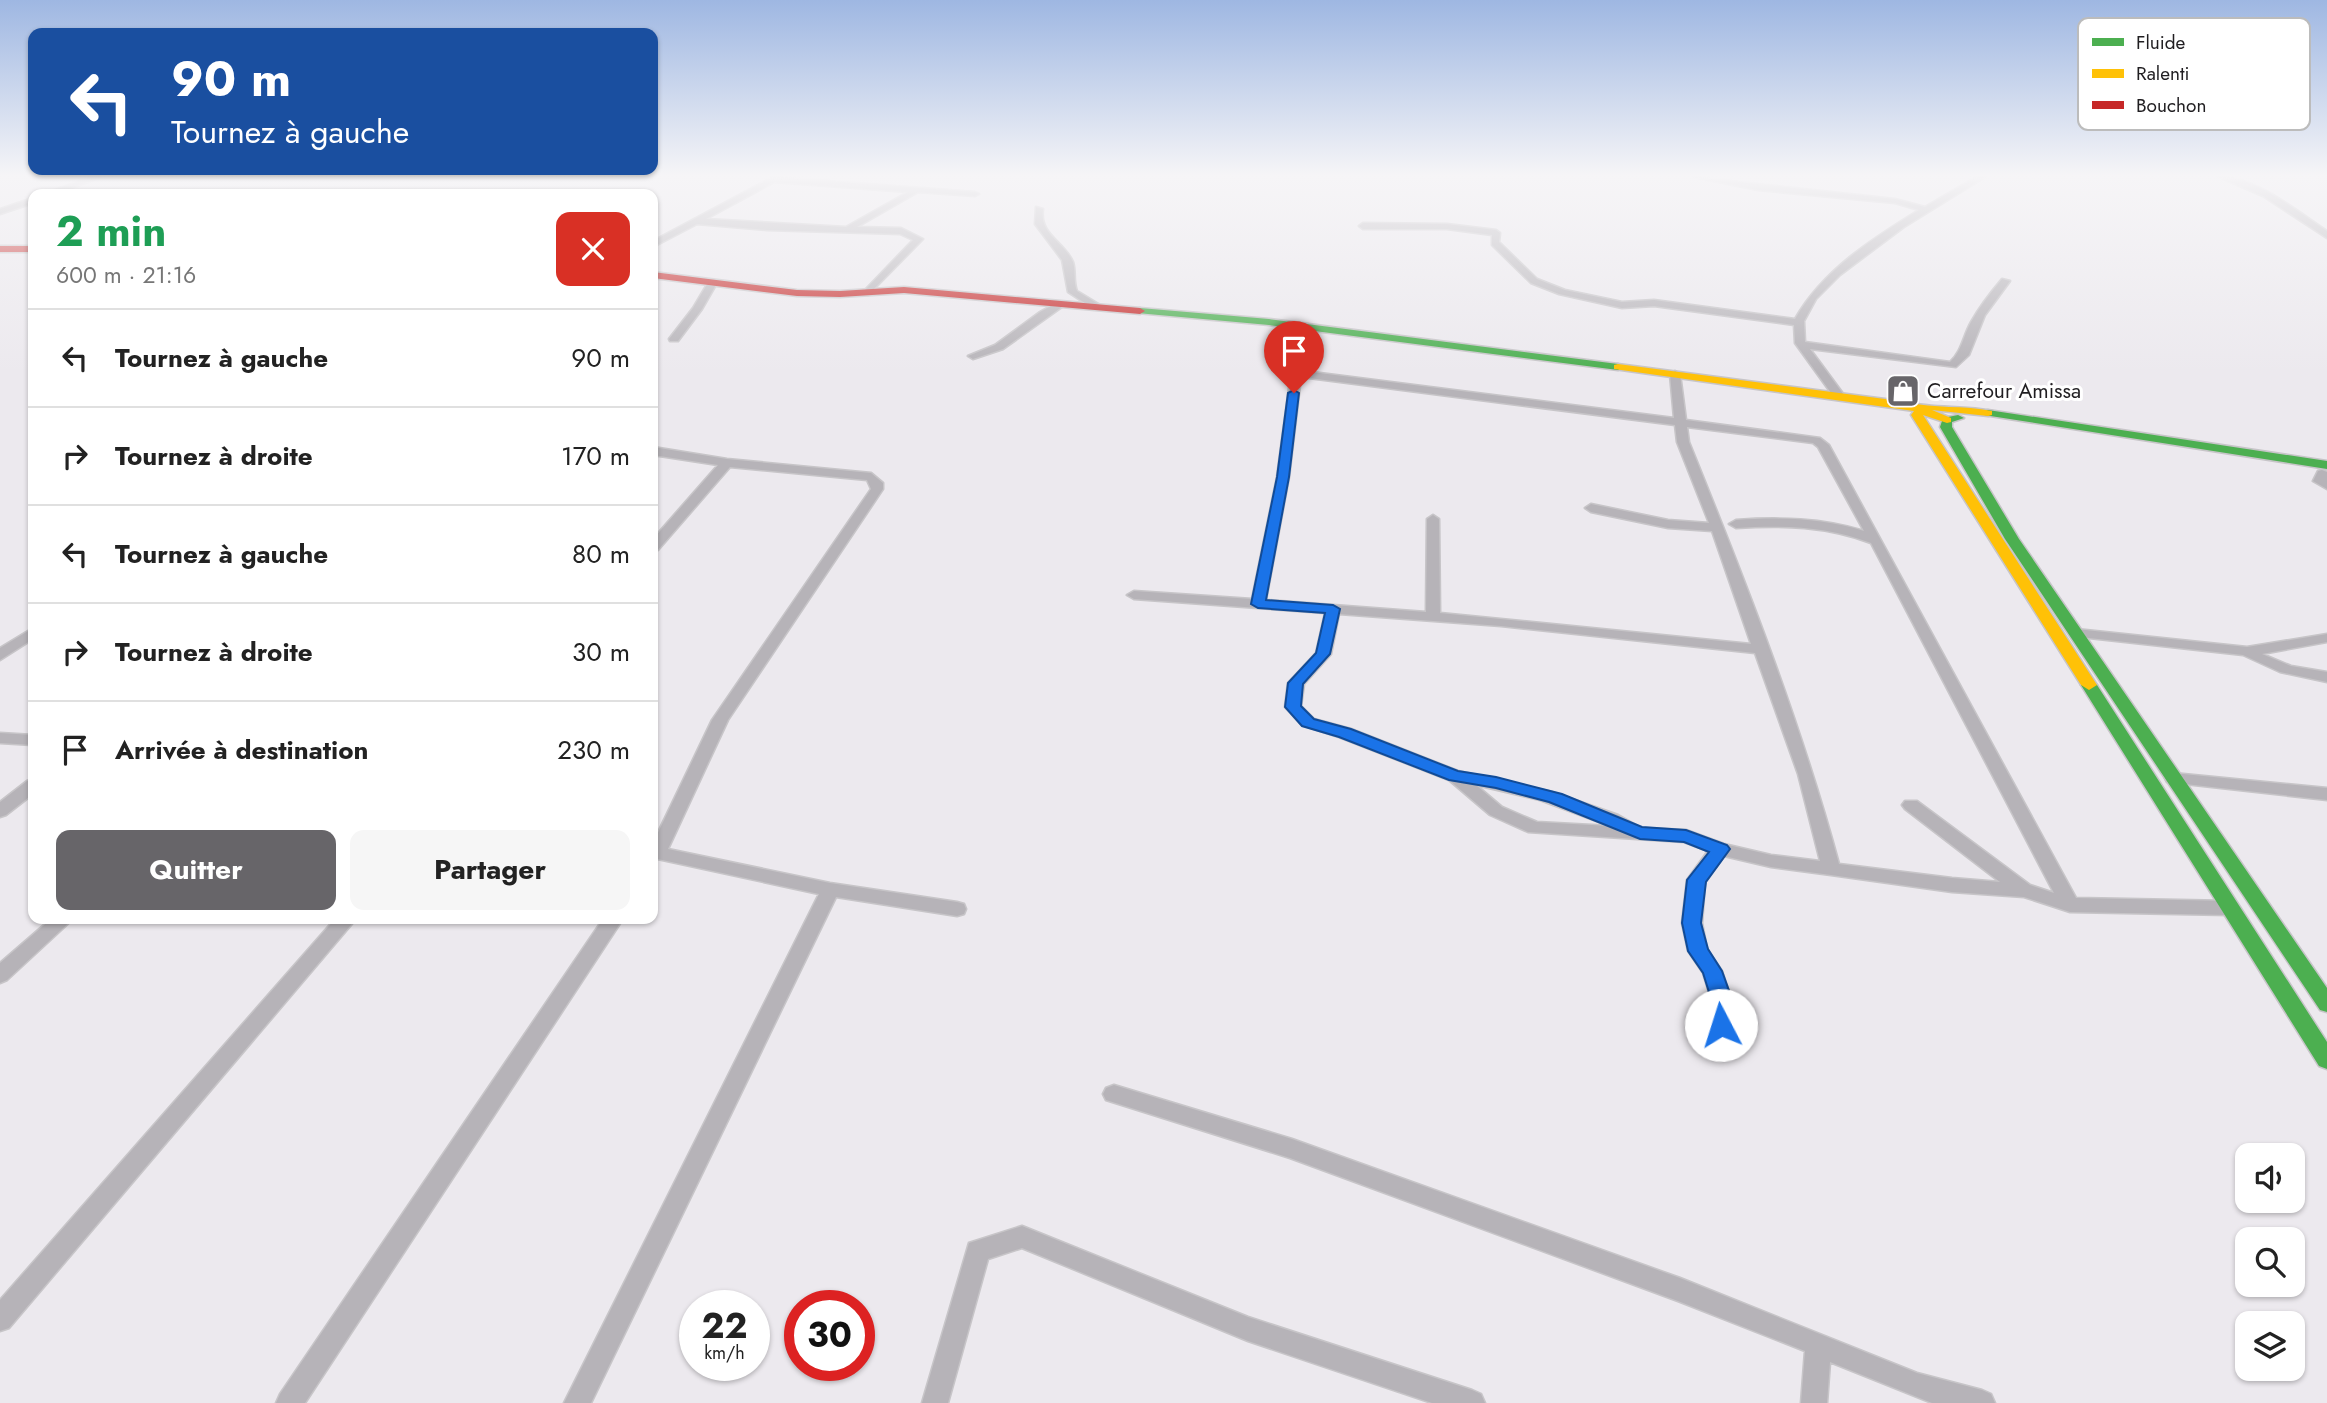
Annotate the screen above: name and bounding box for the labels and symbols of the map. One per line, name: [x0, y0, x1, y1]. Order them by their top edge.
legend: [2078, 18, 2310, 130]
text: Fluide: [2136, 29, 2186, 56]
text: Ralenti: [2136, 60, 2189, 87]
text: Bouchon: [2136, 92, 2206, 119]
pin: [1264, 321, 1324, 393]
shop icon: Carrefour Amissa: [1884, 372, 1922, 410]
place label: Carrefour Amissa: [1927, 376, 2081, 406]
position arrow: [1684, 988, 1758, 1062]
speed limit sign: 30: [784, 1290, 875, 1381]

